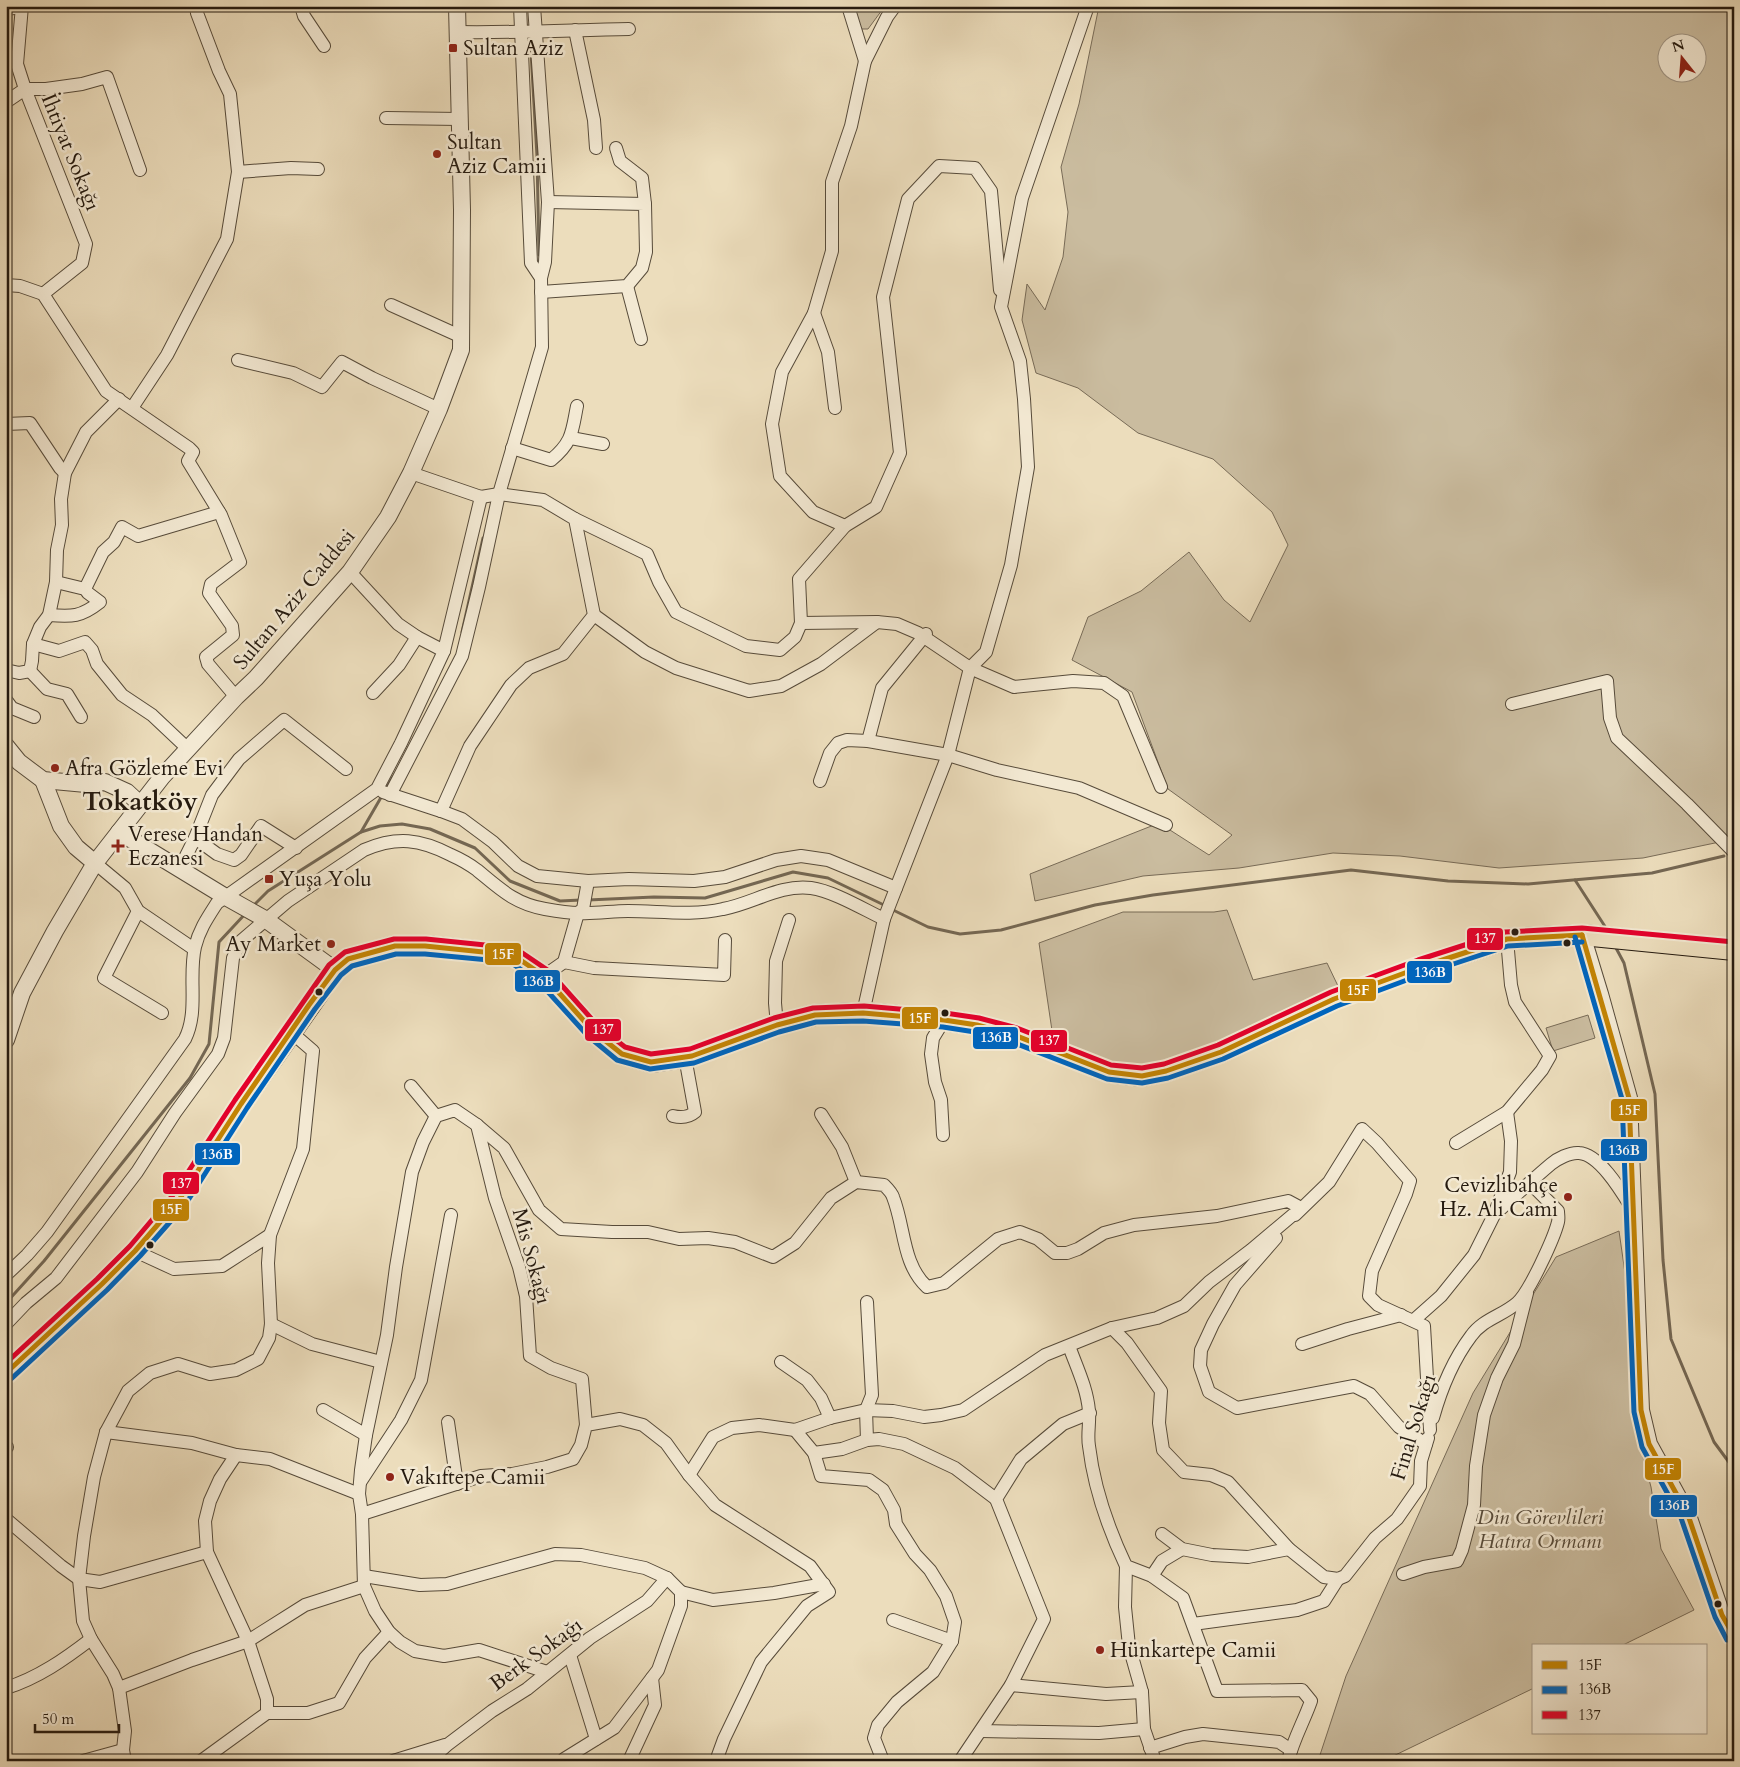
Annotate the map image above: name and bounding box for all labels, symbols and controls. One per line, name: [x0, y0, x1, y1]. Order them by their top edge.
north arrow: [1658, 32, 1708, 82]
place label: Sultan Aziz: [463, 34, 564, 63]
text: N: [1670, 35, 1687, 57]
marker: Sultan Aziz: [447, 42, 459, 54]
street label: İhtiyat Sokağı: [34, 89, 107, 215]
place label: Sultan Aziz Camii: [447, 128, 547, 181]
marker: Sultan Aziz Camii: [431, 148, 443, 160]
street label: Sultan Aziz Caddesi: [227, 523, 362, 676]
place label: Afra Gözleme Evi: [65, 754, 223, 783]
marker: Afra Gözleme Evi: [49, 762, 61, 774]
district label: Tokatköy: [82, 784, 198, 819]
place label: Verese Handan Eczanesi: [128, 820, 263, 873]
marker: Verese Handan Eczanesi: [112, 840, 124, 852]
place label: Yuşa Yolu: [279, 865, 372, 894]
marker: Yuşa Yolu: [263, 873, 275, 885]
line badge: 137: [1466, 927, 1504, 951]
unlabelled marker: [1510, 927, 1520, 937]
text: 137: [1474, 929, 1496, 948]
place label: Ay Market: [225, 930, 321, 959]
marker: Ay Market: [325, 938, 337, 950]
unlabelled marker: [1562, 938, 1572, 948]
line badge: 15F: [484, 942, 522, 966]
text: 15F: [492, 945, 514, 964]
line badge: 136B: [1406, 960, 1453, 984]
text: 136B: [1414, 963, 1446, 982]
line badge: 136B: [514, 969, 561, 993]
text: 136B: [522, 972, 554, 991]
line badge: 15F: [1339, 978, 1377, 1002]
text: 15F: [1347, 981, 1369, 1000]
unlabelled marker: [314, 987, 324, 997]
line badge: 15F: [901, 1006, 939, 1030]
unlabelled marker: [940, 1008, 950, 1018]
text: 15F: [909, 1009, 931, 1028]
line badge: 137: [584, 1018, 622, 1042]
text: 137: [592, 1020, 614, 1039]
line badge: 136B: [972, 1026, 1019, 1050]
text: 136B: [980, 1028, 1012, 1047]
line badge: 137: [1030, 1029, 1068, 1053]
text: 137: [1038, 1031, 1060, 1050]
line badge: 15F: [1610, 1098, 1648, 1122]
text: 15F: [1618, 1101, 1640, 1120]
line badge: 136B: [1600, 1138, 1648, 1162]
text: 136B: [1608, 1141, 1640, 1160]
line badge: 136B: [194, 1142, 241, 1166]
text: 136B: [201, 1145, 233, 1164]
line badge: 137: [162, 1171, 200, 1195]
place label: Cevizlibahçe Hz. Ali Cami: [1439, 1171, 1558, 1224]
text: 137: [170, 1174, 192, 1193]
marker: Cevizlibahçe Hz. Ali Cami: [1562, 1191, 1574, 1203]
line badge: 15F: [152, 1198, 190, 1222]
text: 15F: [160, 1200, 182, 1219]
street label: Mis Sokağı: [505, 1205, 558, 1307]
unlabelled marker: [145, 1240, 155, 1250]
street label: Final Sokağı: [1384, 1370, 1443, 1484]
line badge: 15F: [1644, 1457, 1682, 1481]
text: 15F: [1652, 1460, 1674, 1479]
place label: Vakıftepe Camii: [400, 1463, 545, 1492]
marker: Vakıftepe Camii: [384, 1471, 396, 1483]
line badge: 136B: [1650, 1494, 1698, 1518]
text: 136B: [1658, 1496, 1690, 1515]
park label: Din Görevlileri Hatıra Ormanı: [1477, 1503, 1603, 1556]
unlabelled marker: [1713, 1599, 1723, 1609]
street label: Berk Sokağı: [484, 1611, 589, 1698]
place label: Hünkartepe Camii: [1110, 1636, 1276, 1665]
marker: Hünkartepe Camii: [1094, 1644, 1106, 1656]
legend: [1532, 1644, 1708, 1734]
text: 15F: [1578, 1655, 1602, 1675]
text: 136B: [1578, 1679, 1611, 1699]
scale bar: [35, 1702, 119, 1734]
text: 137: [1578, 1705, 1601, 1725]
text: 50 m: [42, 1709, 74, 1729]

